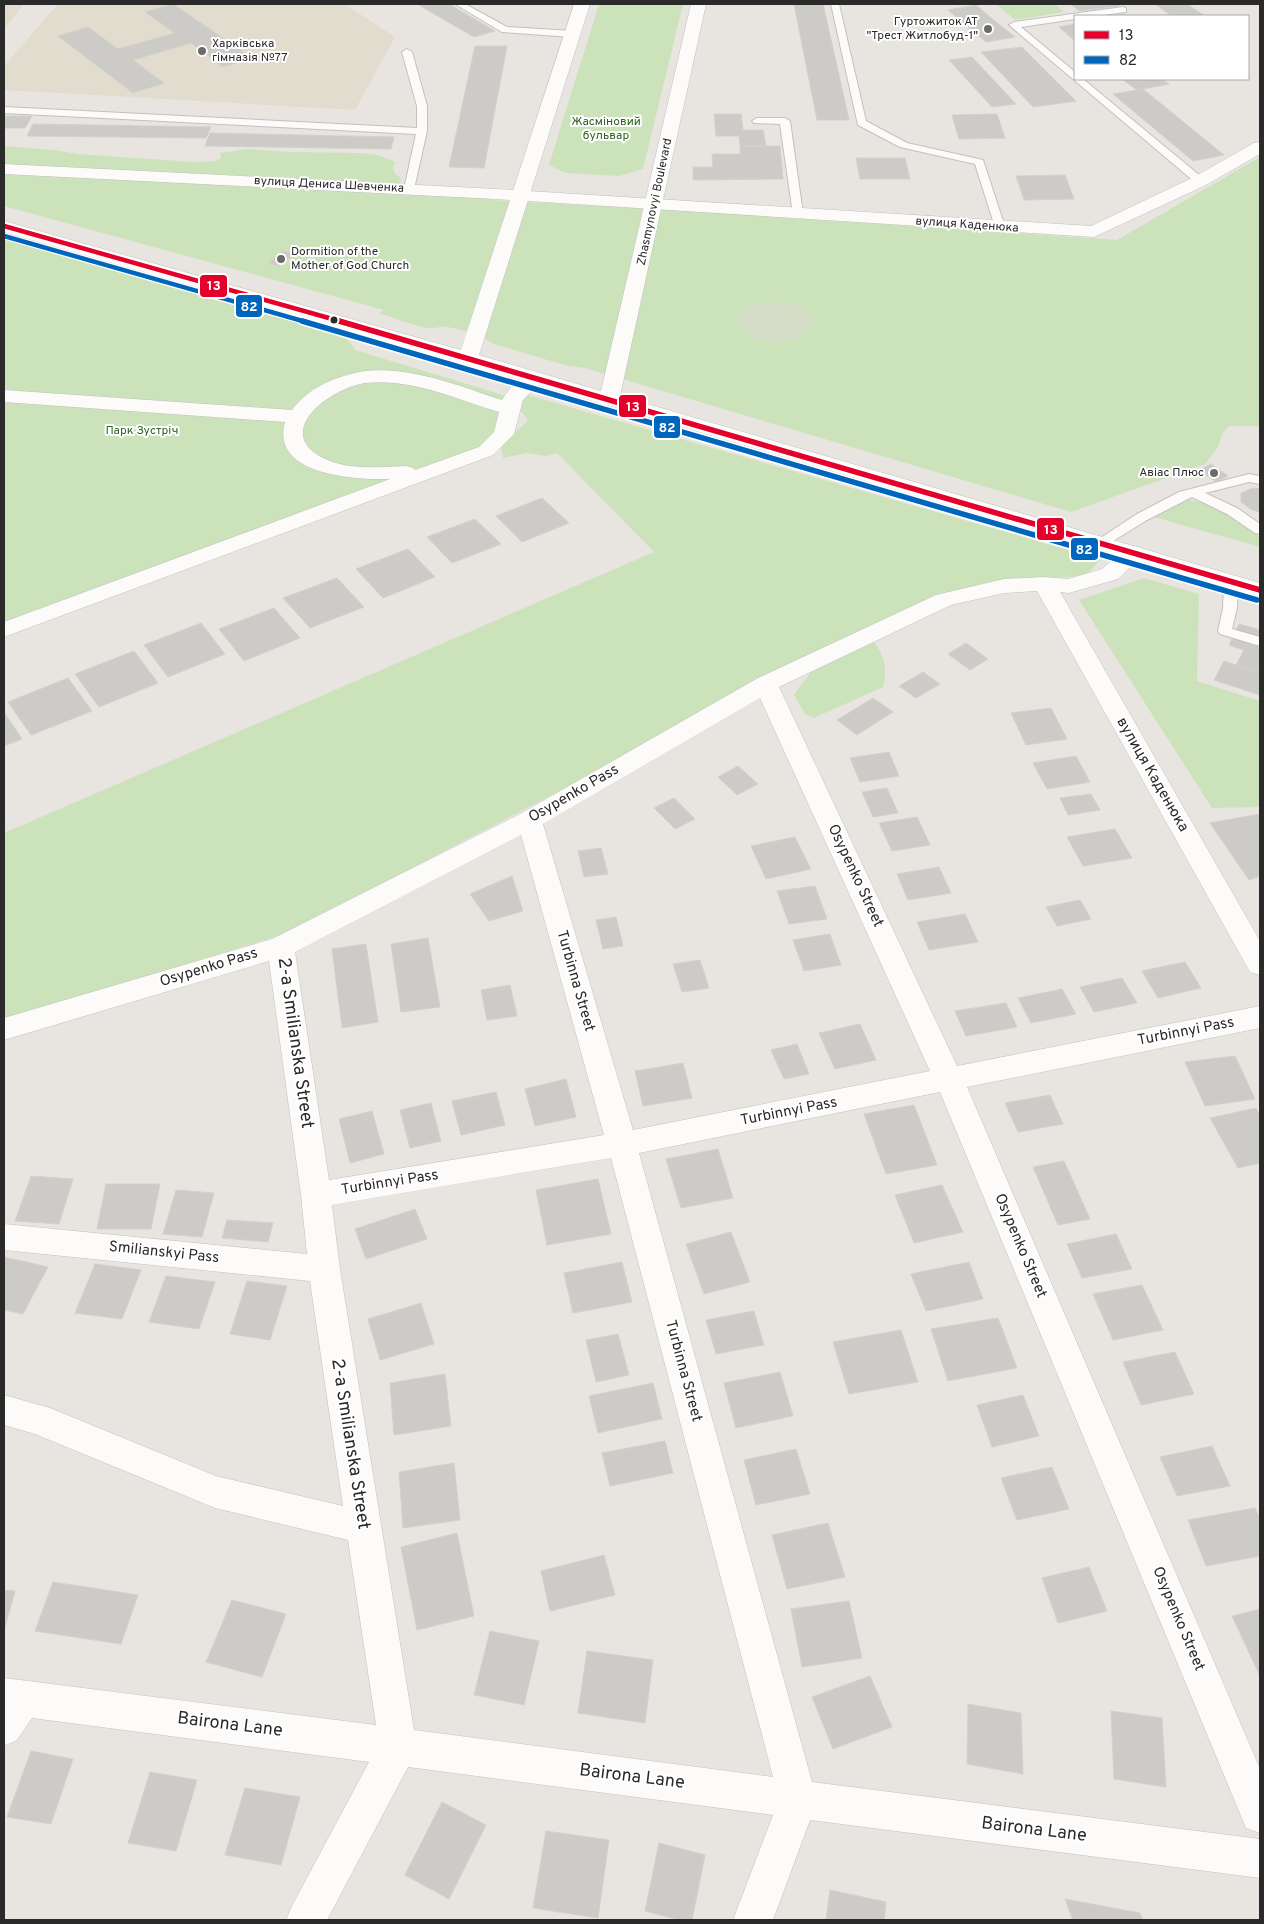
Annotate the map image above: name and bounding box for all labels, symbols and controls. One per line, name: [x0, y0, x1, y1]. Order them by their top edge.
place label: Гуртожиток АТ "Трест Житлобуд-1": [867, 14, 978, 44]
legend: [1074, 15, 1249, 80]
marker: Гуртожиток АТ "Трест Житлобуд-1": [982, 23, 994, 35]
text: 13: [1119, 27, 1134, 46]
place label: Харківська гімназія №77: [212, 36, 288, 66]
marker: Харківська гімназія №77: [196, 45, 208, 57]
text: 82: [1119, 52, 1137, 71]
park label: Жасміновий бульвар: [571, 114, 641, 144]
street label: Zhasmynovyi Boulevard: [634, 137, 676, 267]
street label: вулиця Дениса Шевченка: [254, 173, 404, 197]
street label: вулиця Каденюка: [915, 213, 1019, 237]
place label: Dormition of the Mother of God Church: [291, 244, 409, 274]
marker: Dormition of the Mother of God Church: [275, 253, 287, 265]
line badge: 13: [199, 274, 228, 298]
text: 13: [207, 278, 221, 295]
line badge: 82: [235, 294, 263, 318]
text: 82: [240, 299, 258, 316]
unlabelled marker: [329, 315, 339, 325]
line badge: 13: [618, 394, 647, 418]
text: 13: [626, 399, 640, 416]
line badge: 82: [653, 415, 681, 439]
text: 82: [658, 420, 676, 437]
park label: Парк Зустріч: [106, 423, 178, 439]
place label: Авіас Плюс: [1139, 465, 1204, 481]
marker: Авіас Плюс: [1208, 467, 1220, 479]
line badge: 13: [1036, 517, 1065, 541]
text: 13: [1044, 522, 1058, 539]
line badge: 82: [1070, 537, 1099, 561]
text: 82: [1075, 542, 1093, 559]
street label: вулиця Каденюка: [1111, 714, 1193, 836]
street label: Osypenko Pass: [525, 760, 623, 828]
street label: Osypenko Street: [823, 821, 887, 931]
street label: Turbinna Street: [551, 928, 599, 1034]
street label: Osypenko Pass: [158, 944, 260, 992]
street label: 2-a Smilianska Street: [272, 956, 318, 1130]
street label: Turbinnyi Pass: [1136, 1013, 1236, 1051]
street label: Turbinnyi Pass: [739, 1093, 839, 1131]
street label: Turbinnyi Pass: [340, 1166, 440, 1200]
street label: Osypenko Street: [989, 1191, 1051, 1301]
street label: Smilianskyi Pass: [108, 1238, 220, 1268]
street label: Turbinna Street: [660, 1318, 706, 1424]
street label: 2-a Smilianska Street: [325, 1357, 375, 1531]
street label: Osypenko Street: [1147, 1564, 1209, 1674]
street label: Bairona Lane: [176, 1707, 284, 1743]
street label: Bairona Lane: [578, 1759, 686, 1795]
street label: Bairona Lane: [980, 1812, 1088, 1848]

